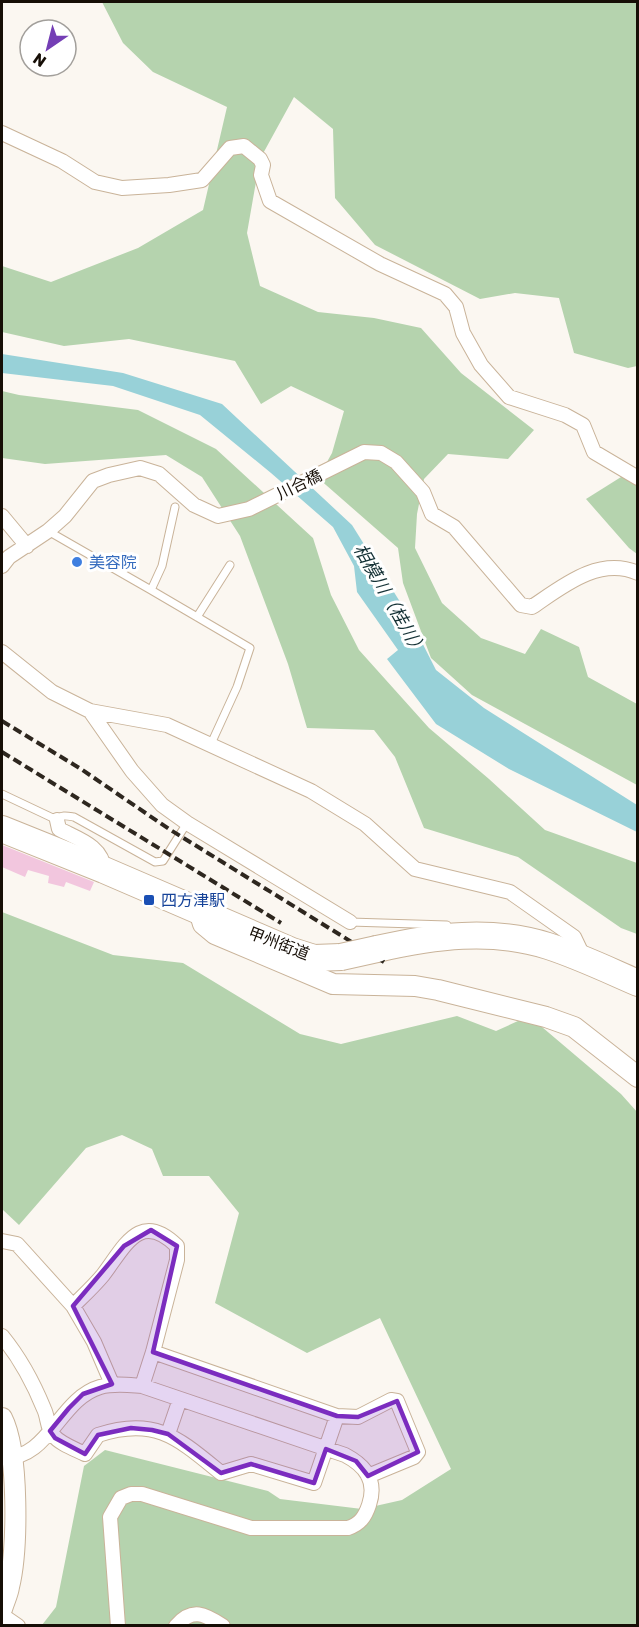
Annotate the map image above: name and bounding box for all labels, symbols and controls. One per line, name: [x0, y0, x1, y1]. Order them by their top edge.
north arrow: [18, 18, 78, 78]
text: N: [30, 49, 50, 71]
street label: 川合橋: [273, 465, 325, 504]
water label: 相模川（桂川）: [349, 540, 431, 660]
place label: 美容院: [89, 553, 137, 572]
marker: 美容院: [70, 555, 84, 569]
place label: 四方津駅: [161, 891, 225, 910]
marker: 四方津駅: [142, 893, 156, 907]
street label: 甲州街道: [246, 923, 312, 964]

